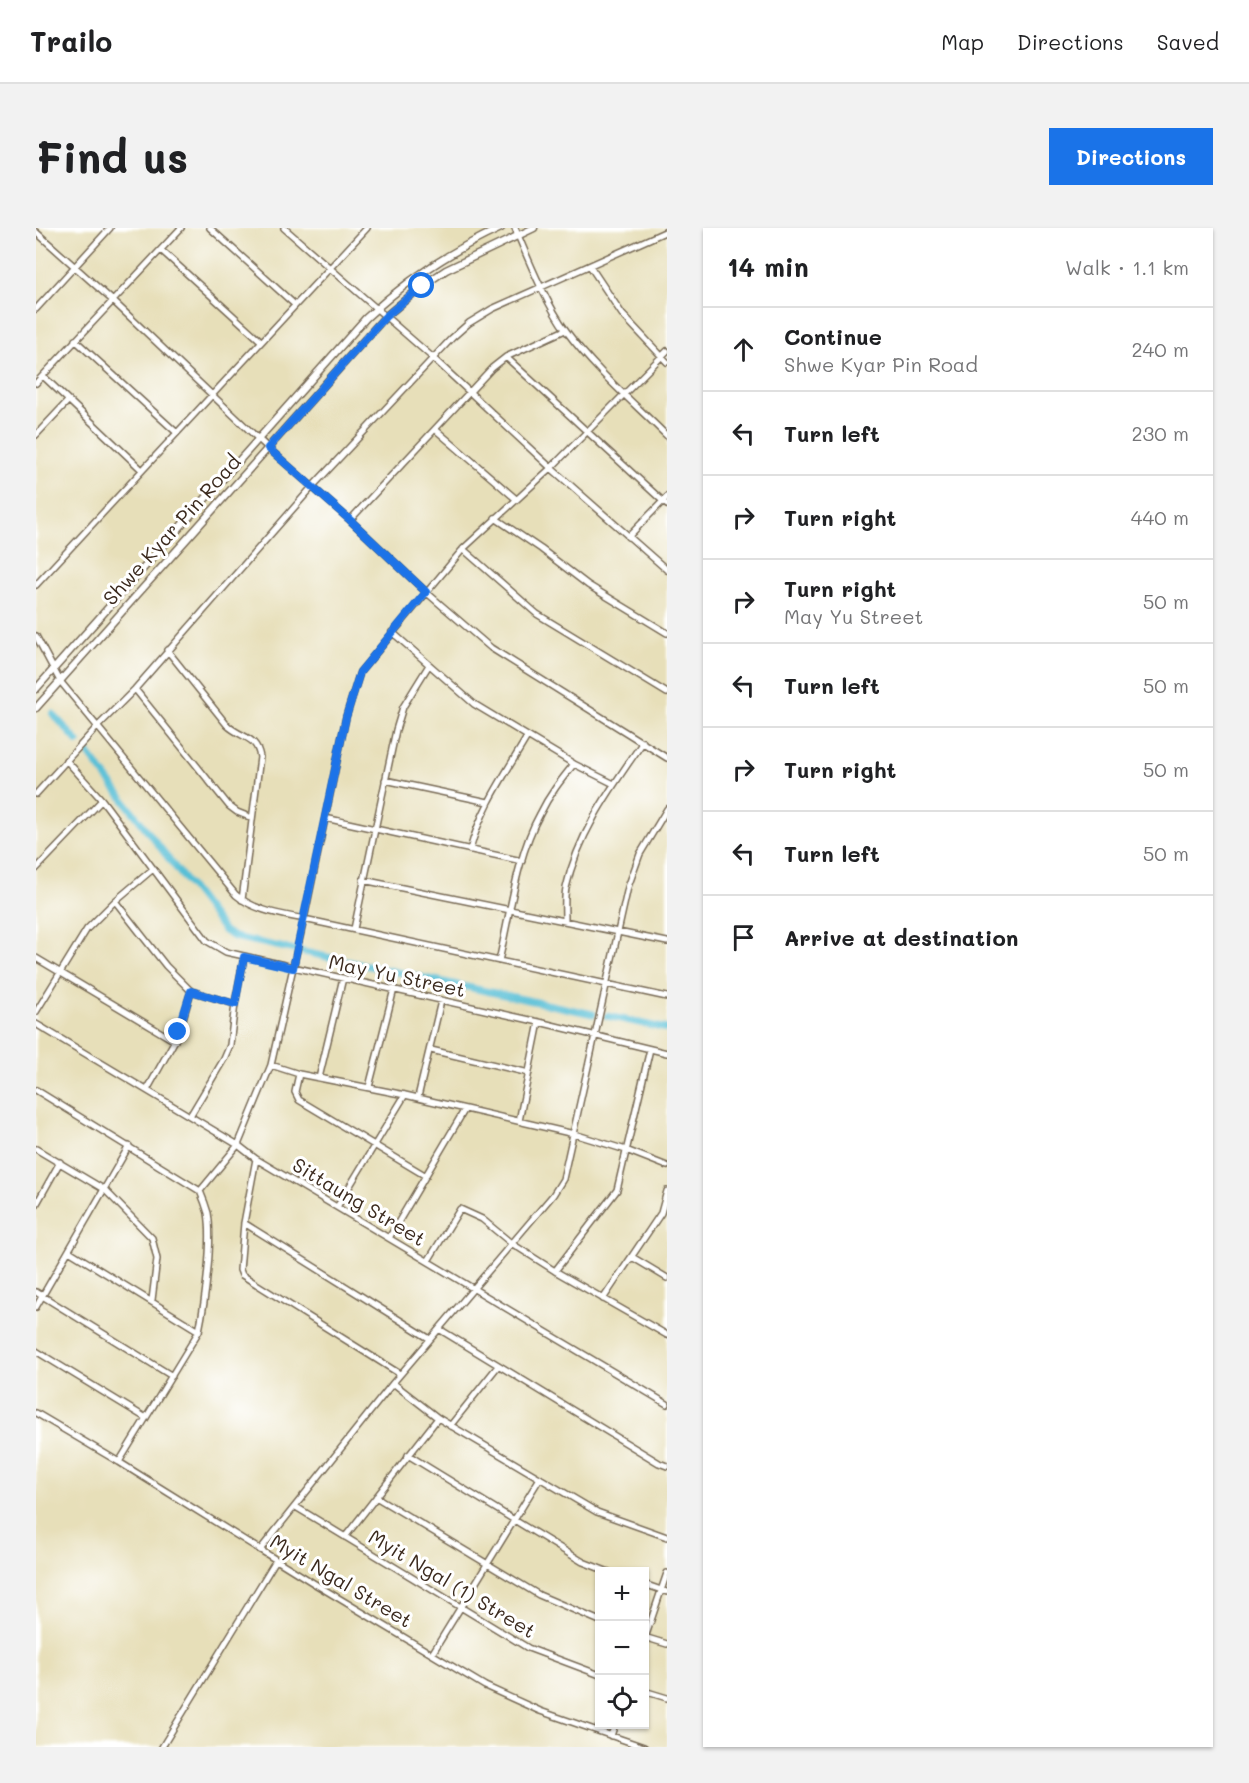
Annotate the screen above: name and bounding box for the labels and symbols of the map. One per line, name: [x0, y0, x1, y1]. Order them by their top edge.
route start: [408, 272, 434, 298]
street label: Shwe Kyar Pin Road: [97, 449, 246, 610]
street label: May Yu Street: [326, 948, 468, 1002]
route end: [164, 1018, 190, 1044]
street label: Sittaung Street: [288, 1151, 431, 1251]
street label: Myit Ngal (1) Street: [364, 1523, 541, 1643]
street label: Myit Ngal Street: [266, 1527, 417, 1633]

